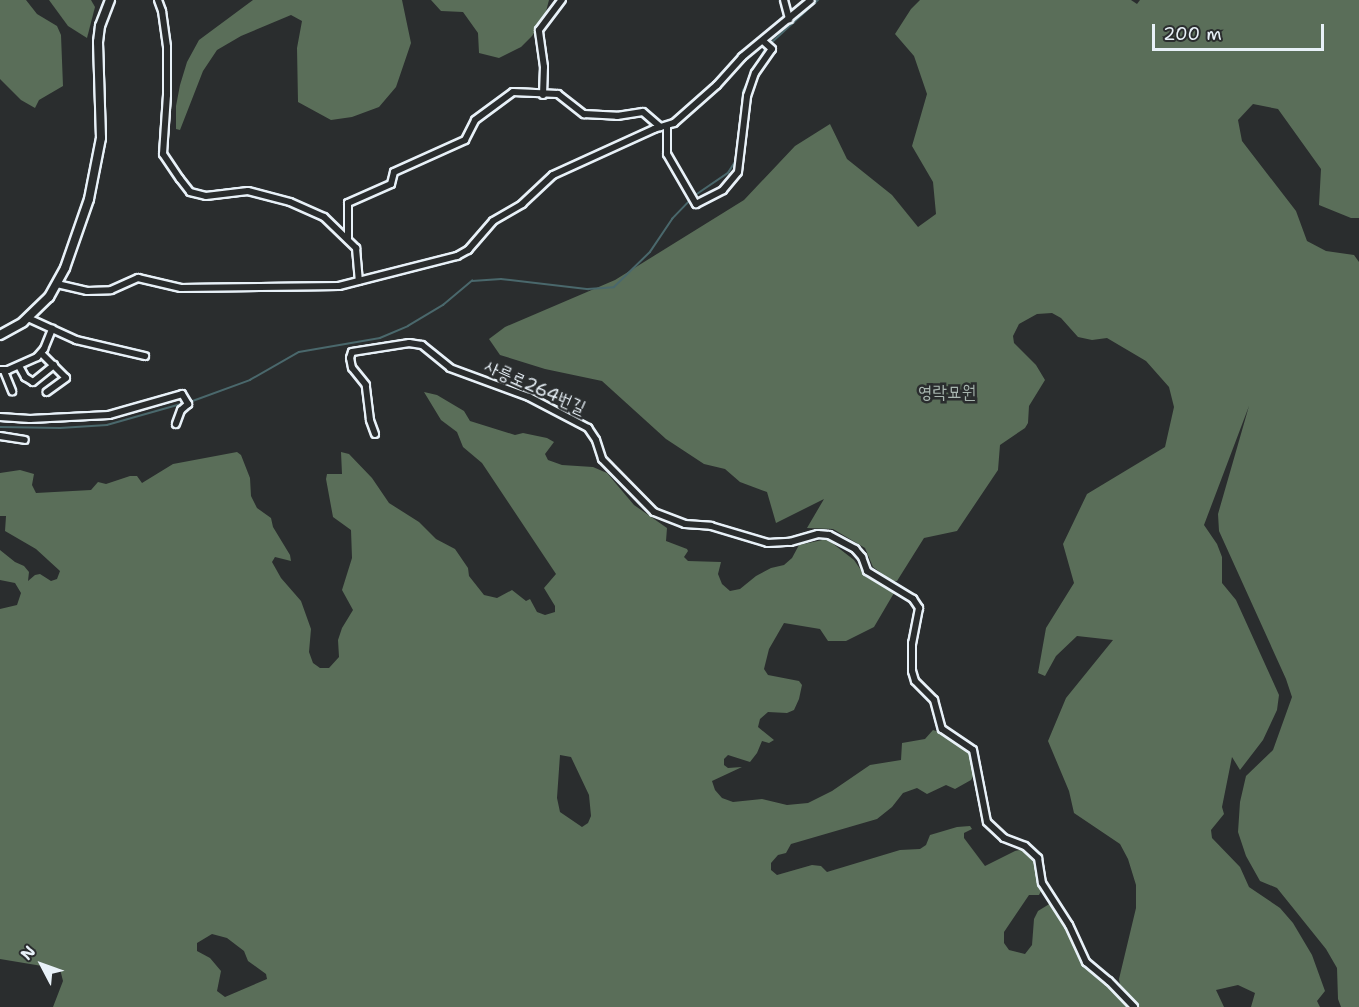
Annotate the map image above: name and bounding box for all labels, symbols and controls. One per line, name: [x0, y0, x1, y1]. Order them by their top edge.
scale bar: [1155, 12, 1328, 50]
text: 200 m: [1163, 22, 1222, 46]
street label: 사릉로264번길: [481, 355, 589, 419]
park label: 영락묘원: [918, 381, 976, 403]
north arrow: [12, 935, 72, 995]
text: N: [16, 941, 40, 965]

